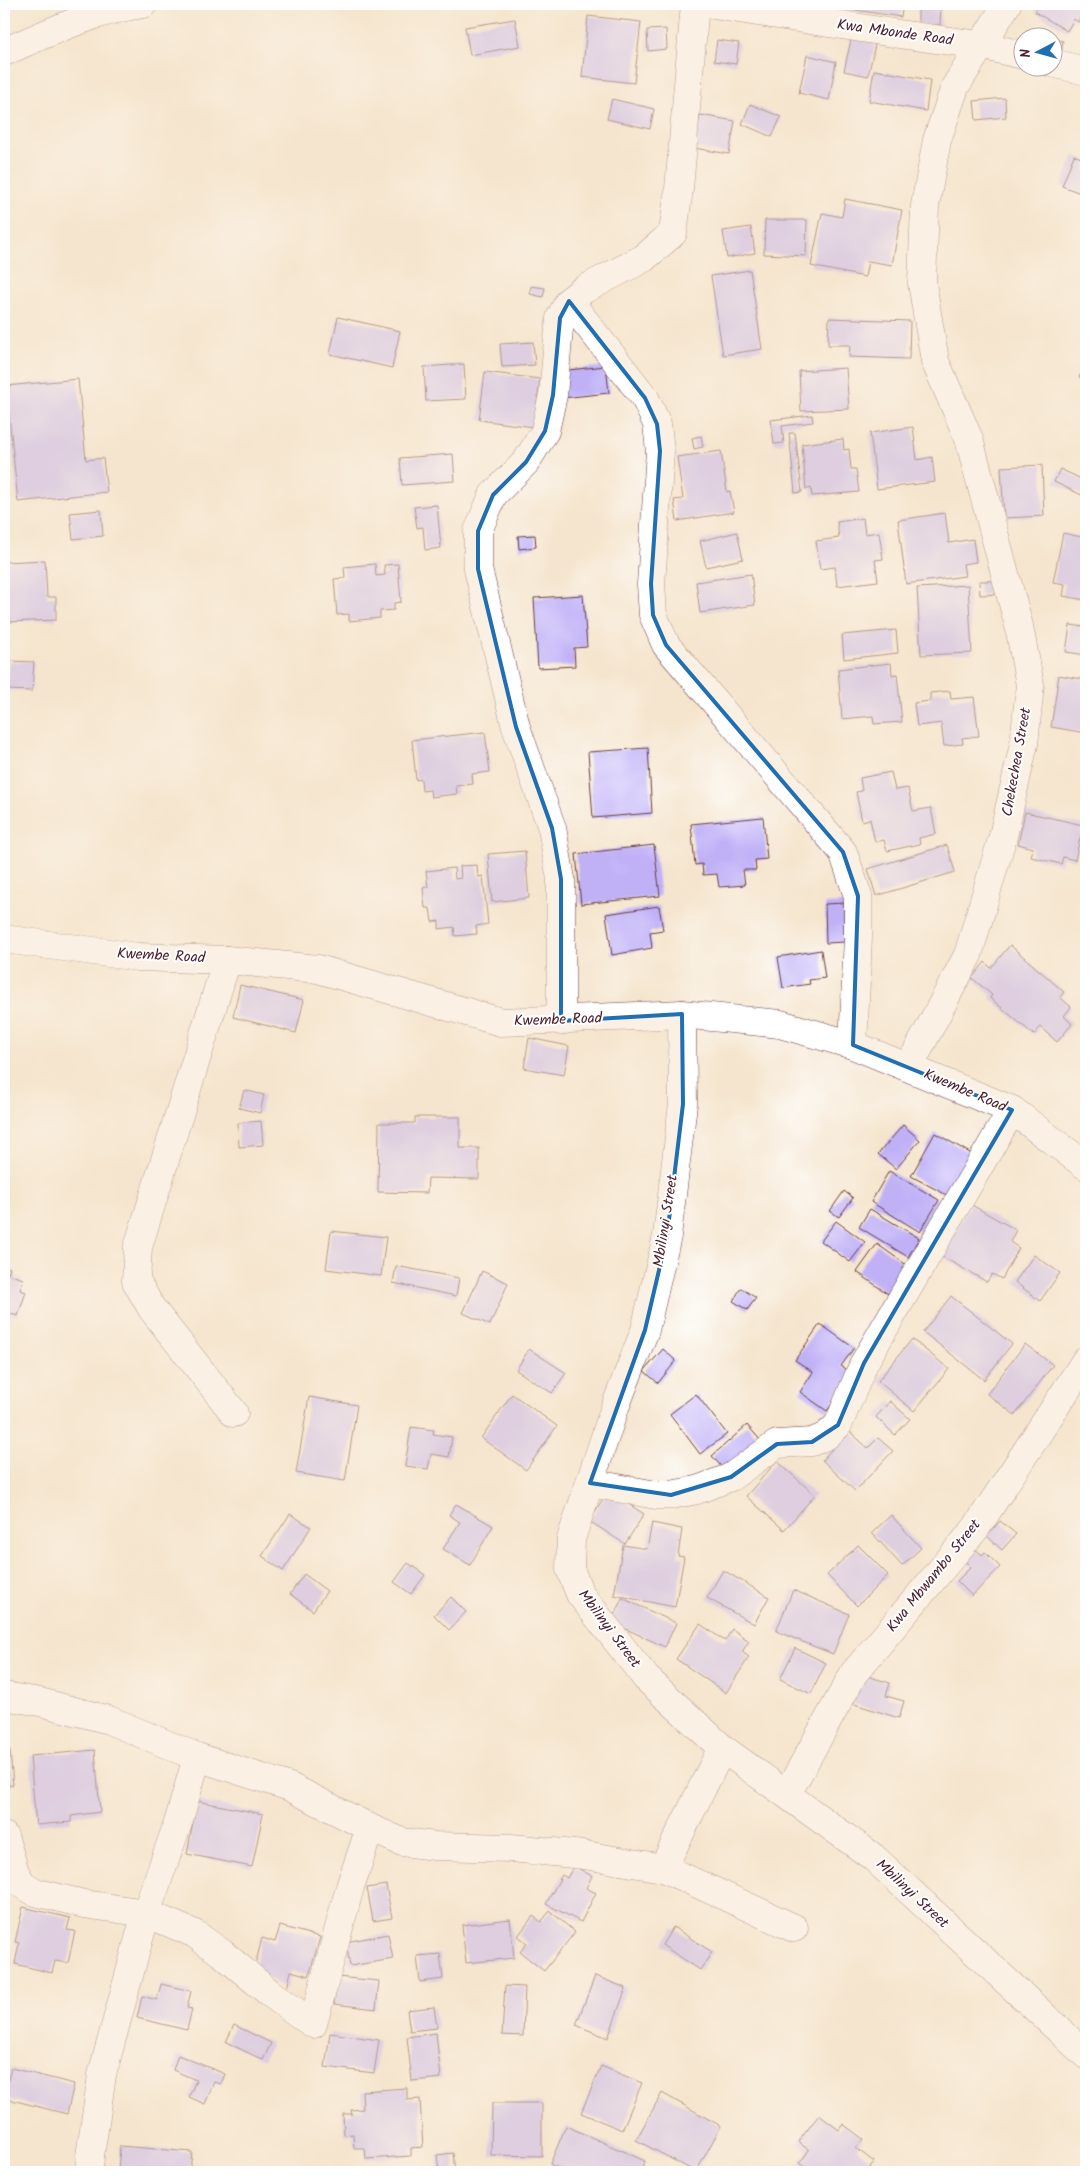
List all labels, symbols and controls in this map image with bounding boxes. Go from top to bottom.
street label: Kwa Mbonde Road [835,13,955,53]
north arrow [1012,28,1062,78]
text: N [1015,48,1037,59]
street label: Chekechea Street [996,706,1038,818]
street label: Kwembe Road [116,942,206,970]
street label: Kwembe Road [513,1006,603,1034]
street label: Kwembe Road [920,1063,1011,1120]
street label: Mbilinyi Street [647,1173,685,1269]
street label: Kwa Mbwambo Street [881,1514,987,1638]
street label: Mbilinyi Street [571,1585,647,1674]
street label: Mbilinyi Street [870,1853,954,1935]

